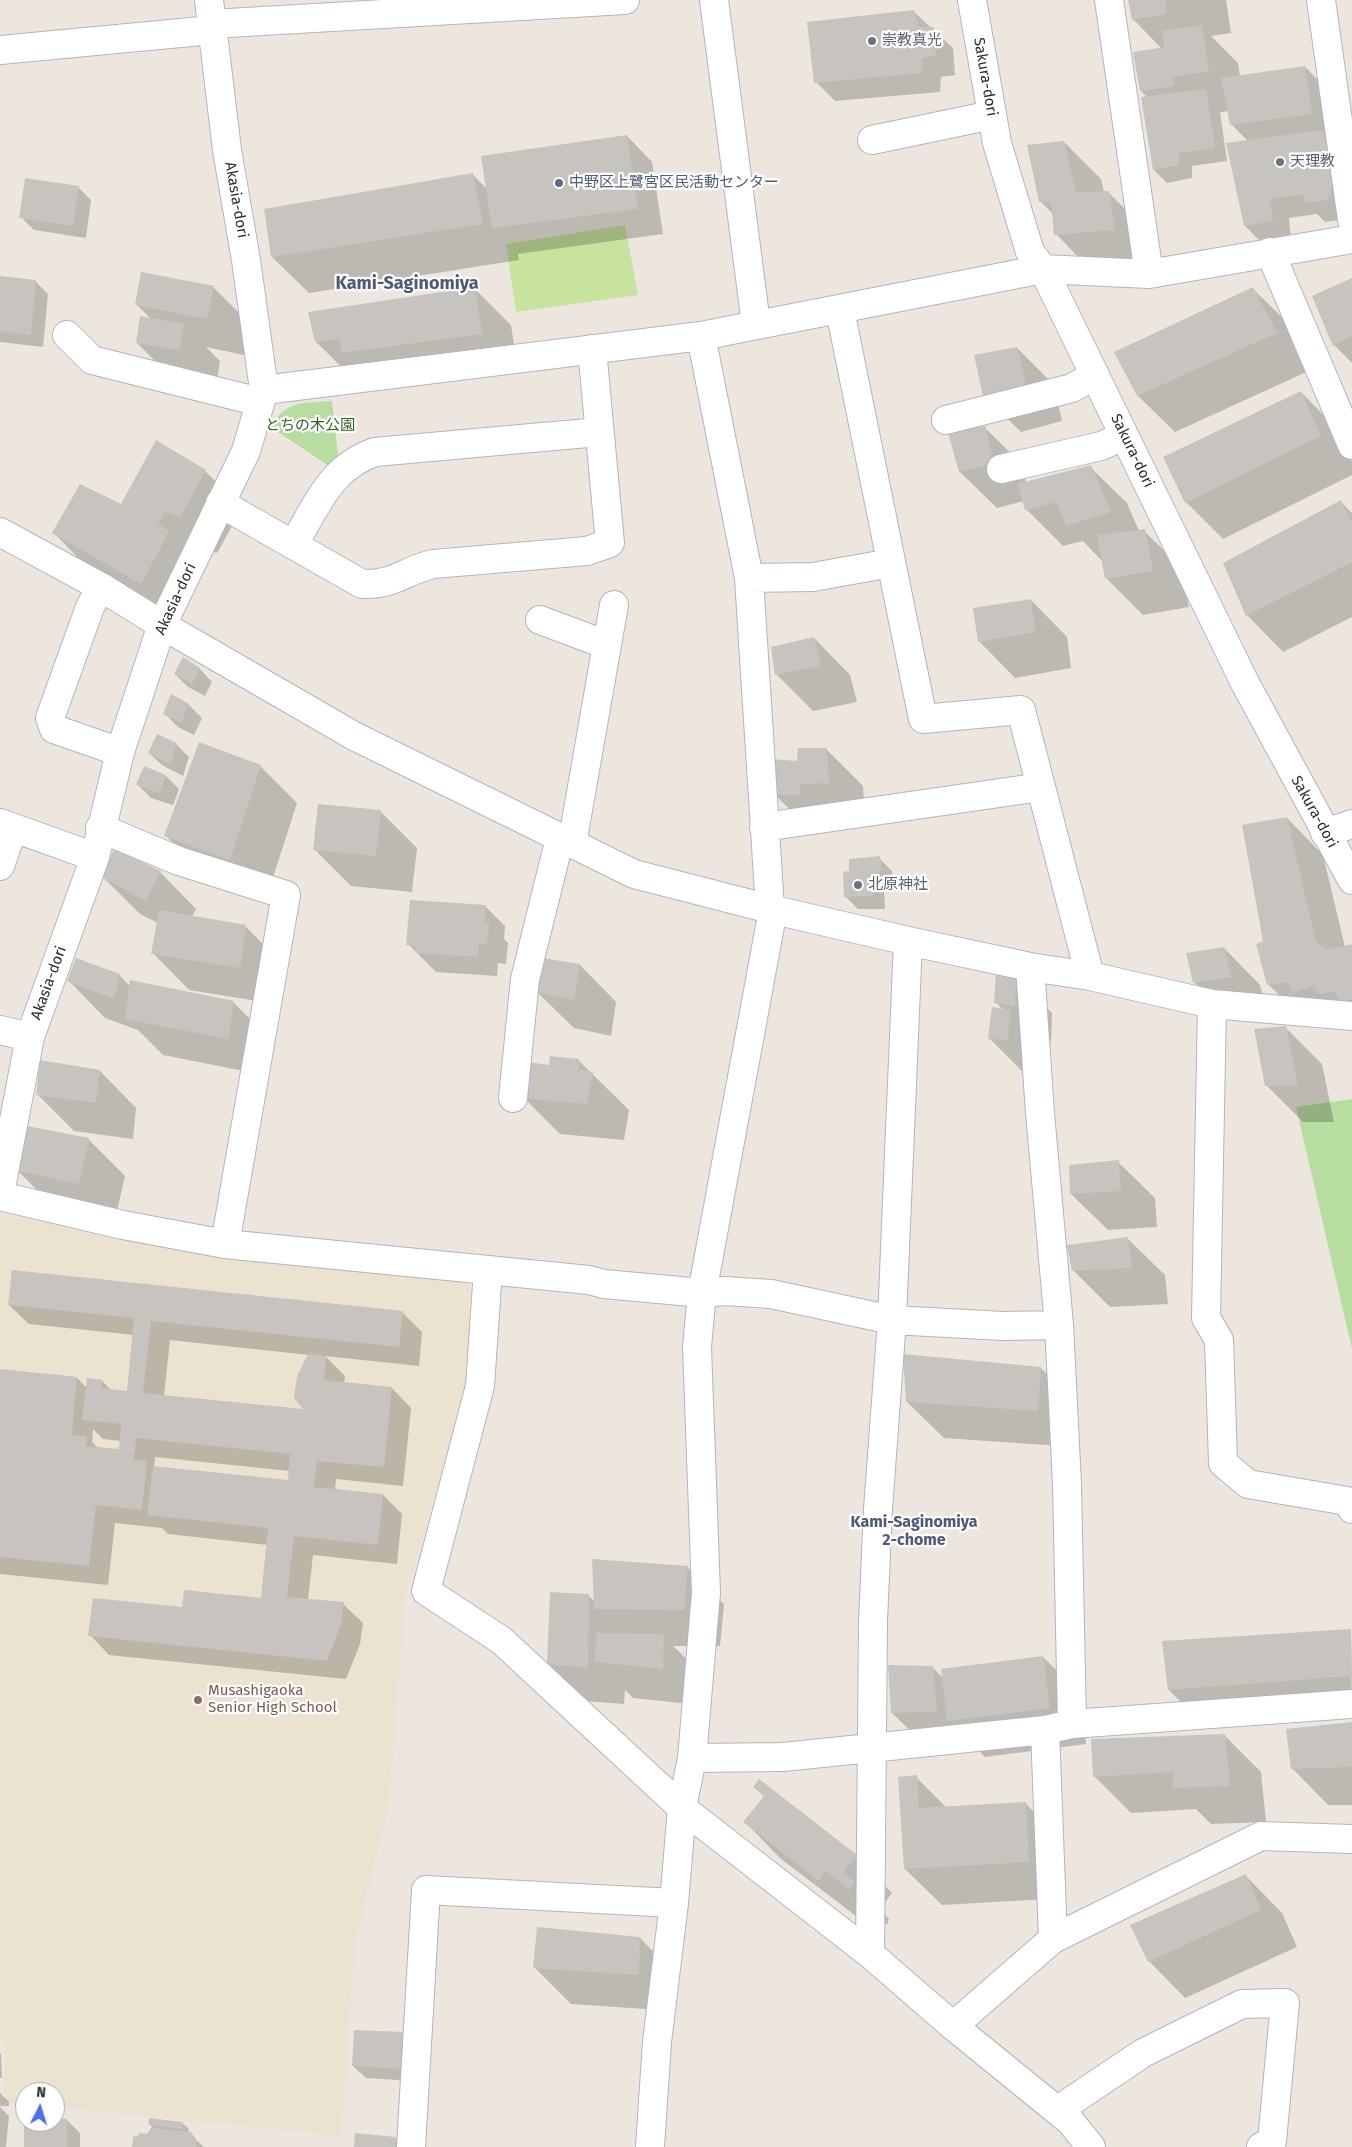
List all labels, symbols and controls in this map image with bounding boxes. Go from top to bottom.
place label: 崇教真光 [882,32,942,50]
marker: 崇教真光 [866,35,878,47]
street label: Sakura-dori [969,36,1001,118]
place label: 天理教 [1290,153,1335,171]
marker: 天理教 [1274,156,1286,168]
street label: Akasia-dori [220,160,252,240]
place label: 中野区上鷺宮区民活動センター [569,174,779,192]
marker: 中野区上鷺宮区民活動センター [553,177,565,189]
district label: Kami-Saginomiya [336,273,478,295]
street label: Sakura-dori [1106,411,1158,491]
park label: とちの木公園 [265,417,355,435]
street label: Akasia-dori [152,560,200,638]
street label: Sakura-dori [1287,773,1341,851]
place label: 北原神社 [868,876,928,894]
marker: 北原神社 [852,879,864,891]
street label: Akasia-dori [27,944,71,1022]
district label: Kami-Saginomiya 2-chome [850,1513,978,1551]
place label: Musashigaoka Senior High School [208,1682,337,1717]
marker: Musashigaoka Senior High School [192,1694,204,1706]
north arrow [15,2082,65,2132]
text: N [36,2084,47,2101]

